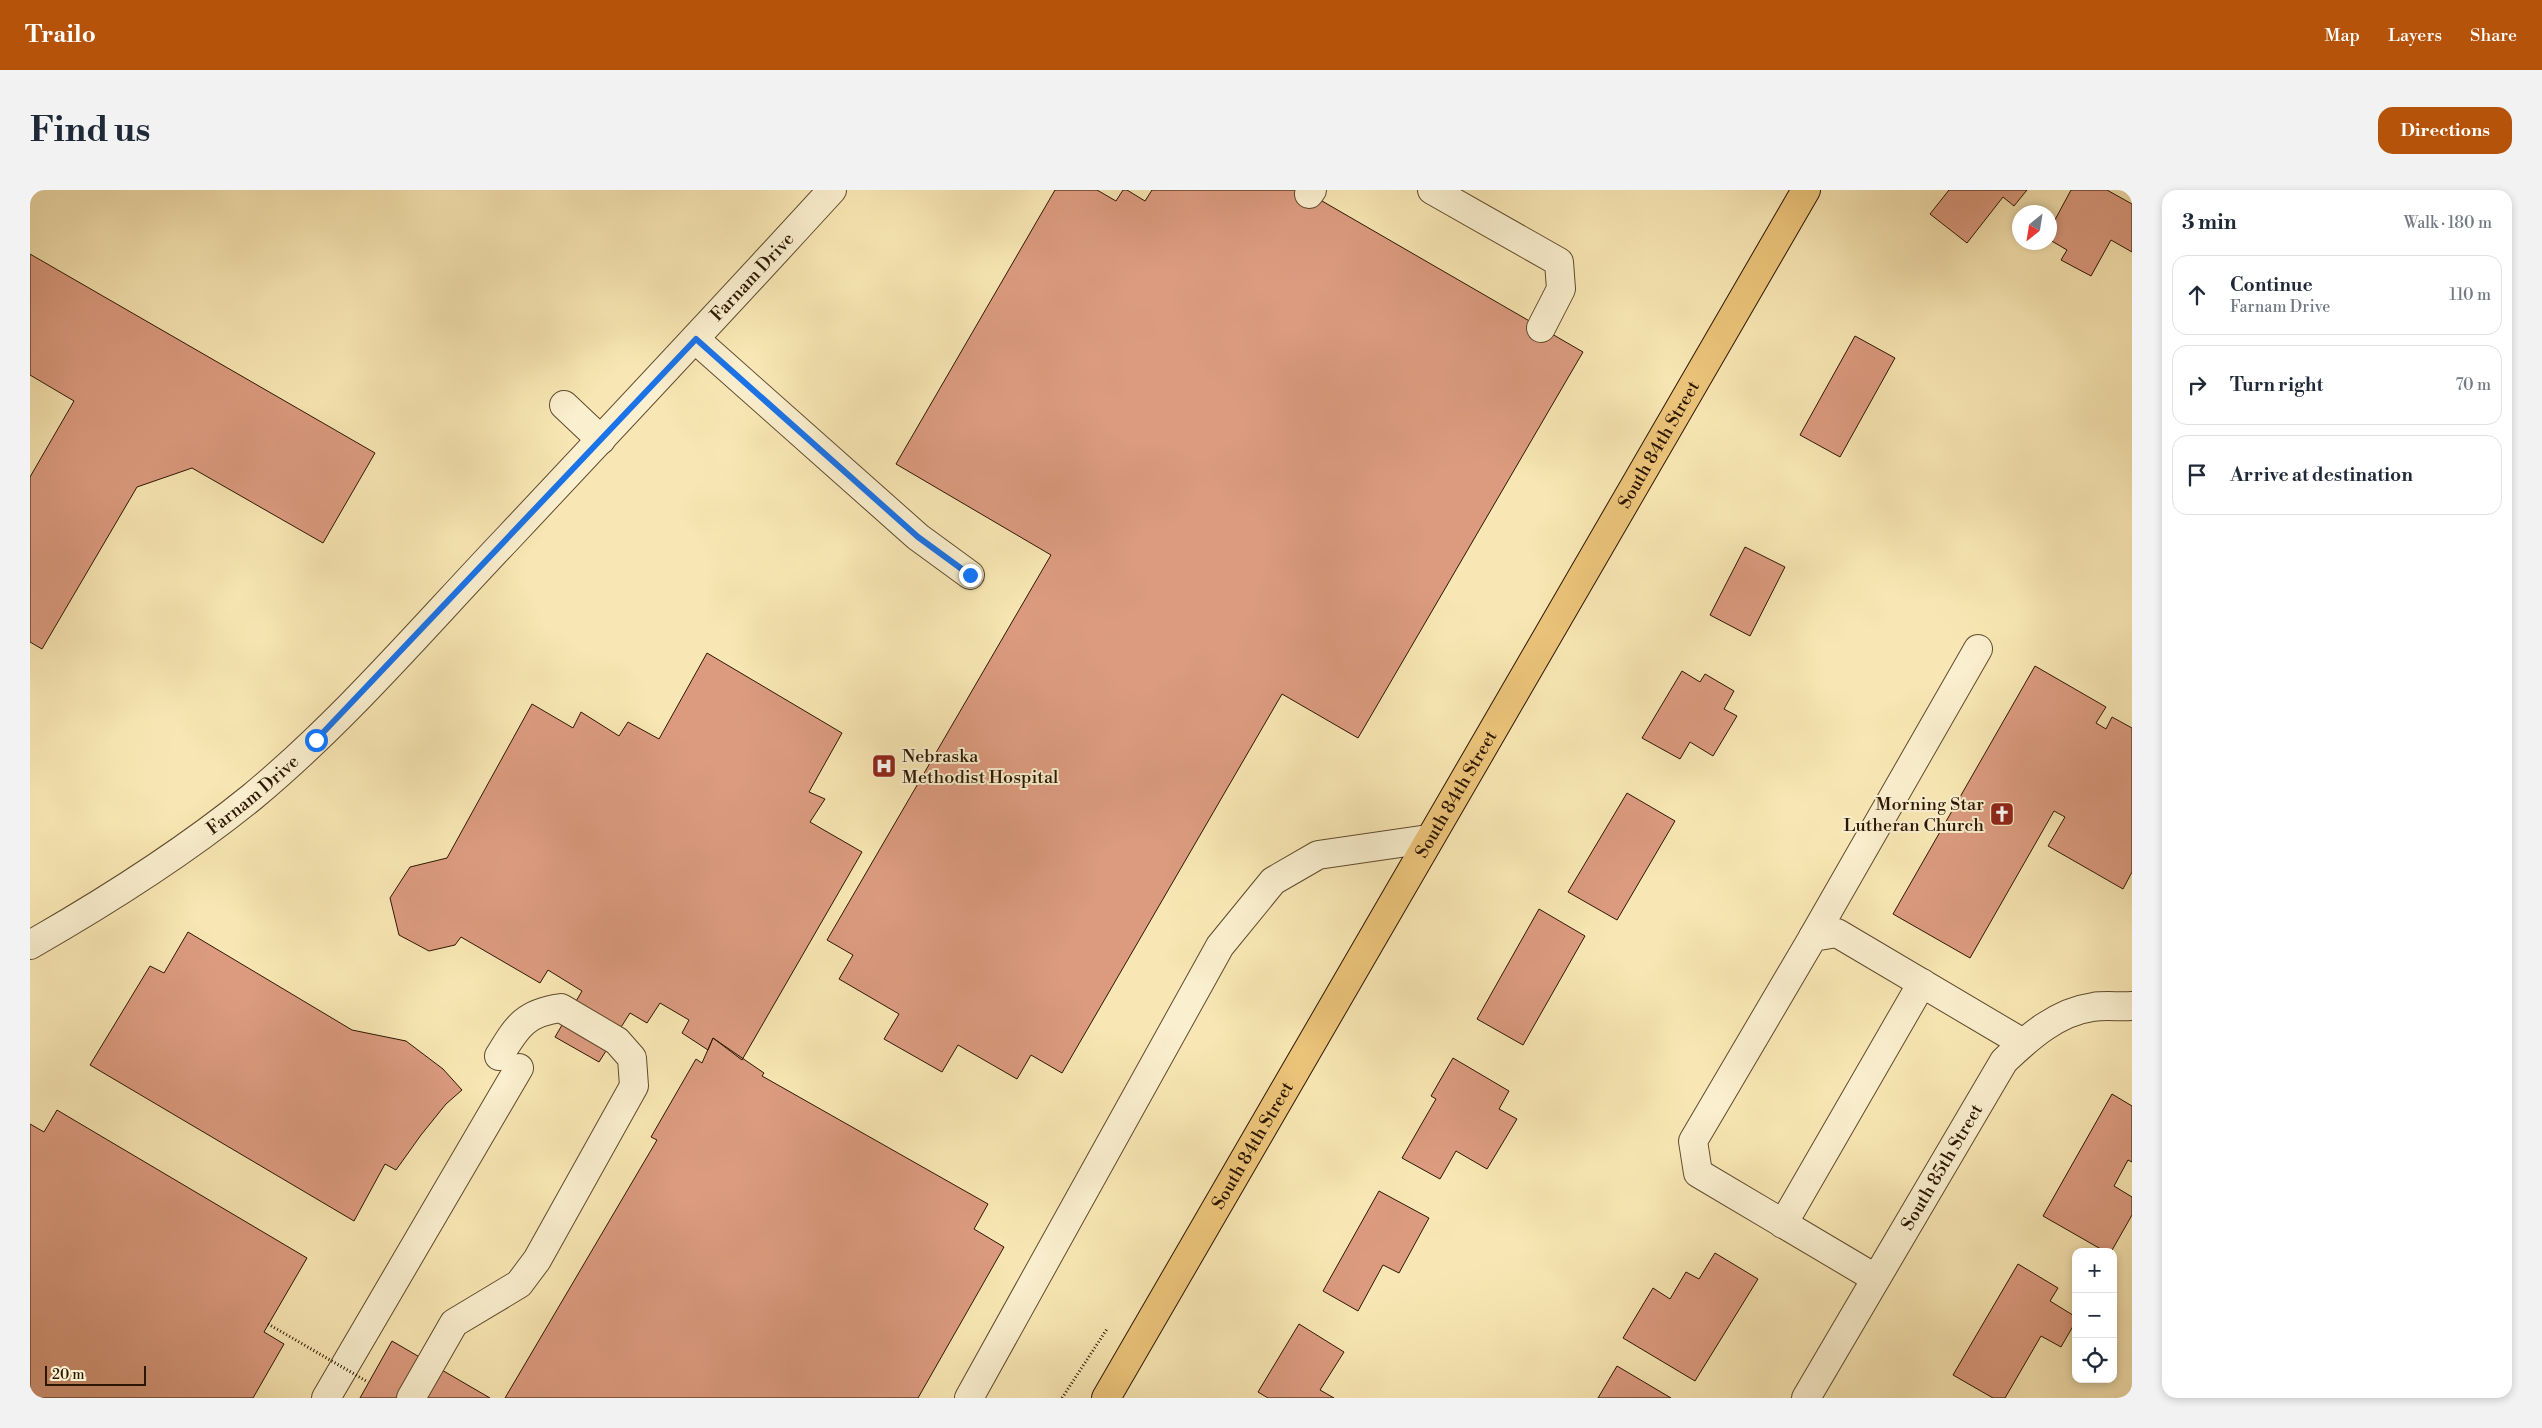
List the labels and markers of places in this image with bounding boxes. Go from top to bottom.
place label: Nebraska Methodist Hospital [902,745,1059,789]
hospital icon: Nebraska Methodist Hospital [871,753,897,779]
place label: Morning Star Lutheran Church [1844,793,1984,837]
church icon: Morning Star Lutheran Church [1989,801,2015,827]

